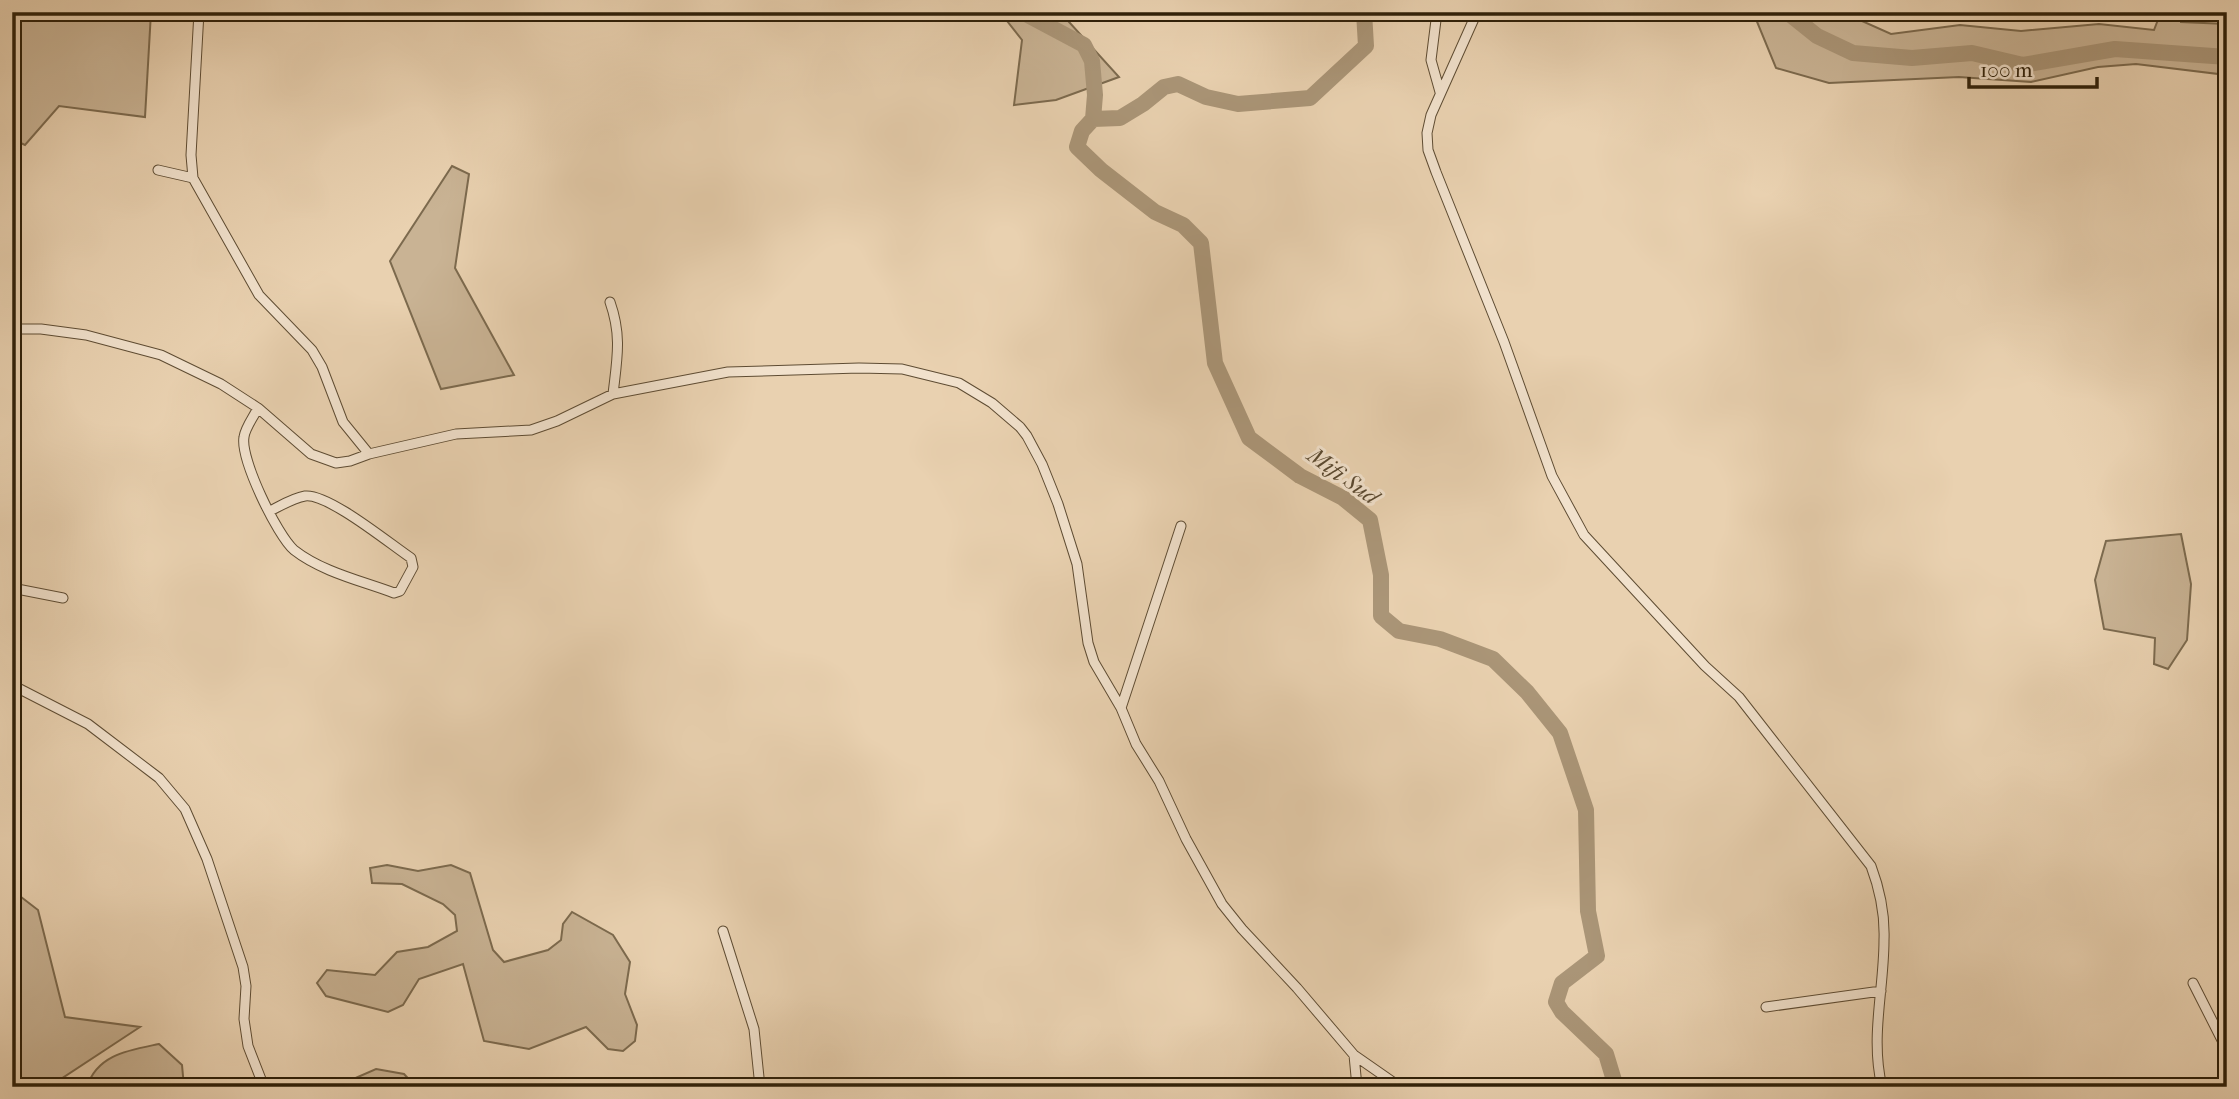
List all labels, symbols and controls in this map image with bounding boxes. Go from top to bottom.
scale bar [1969,46,2097,90]
text: 100 m [1980,58,2033,82]
water label: Mifi Sud [1301,440,1386,512]

